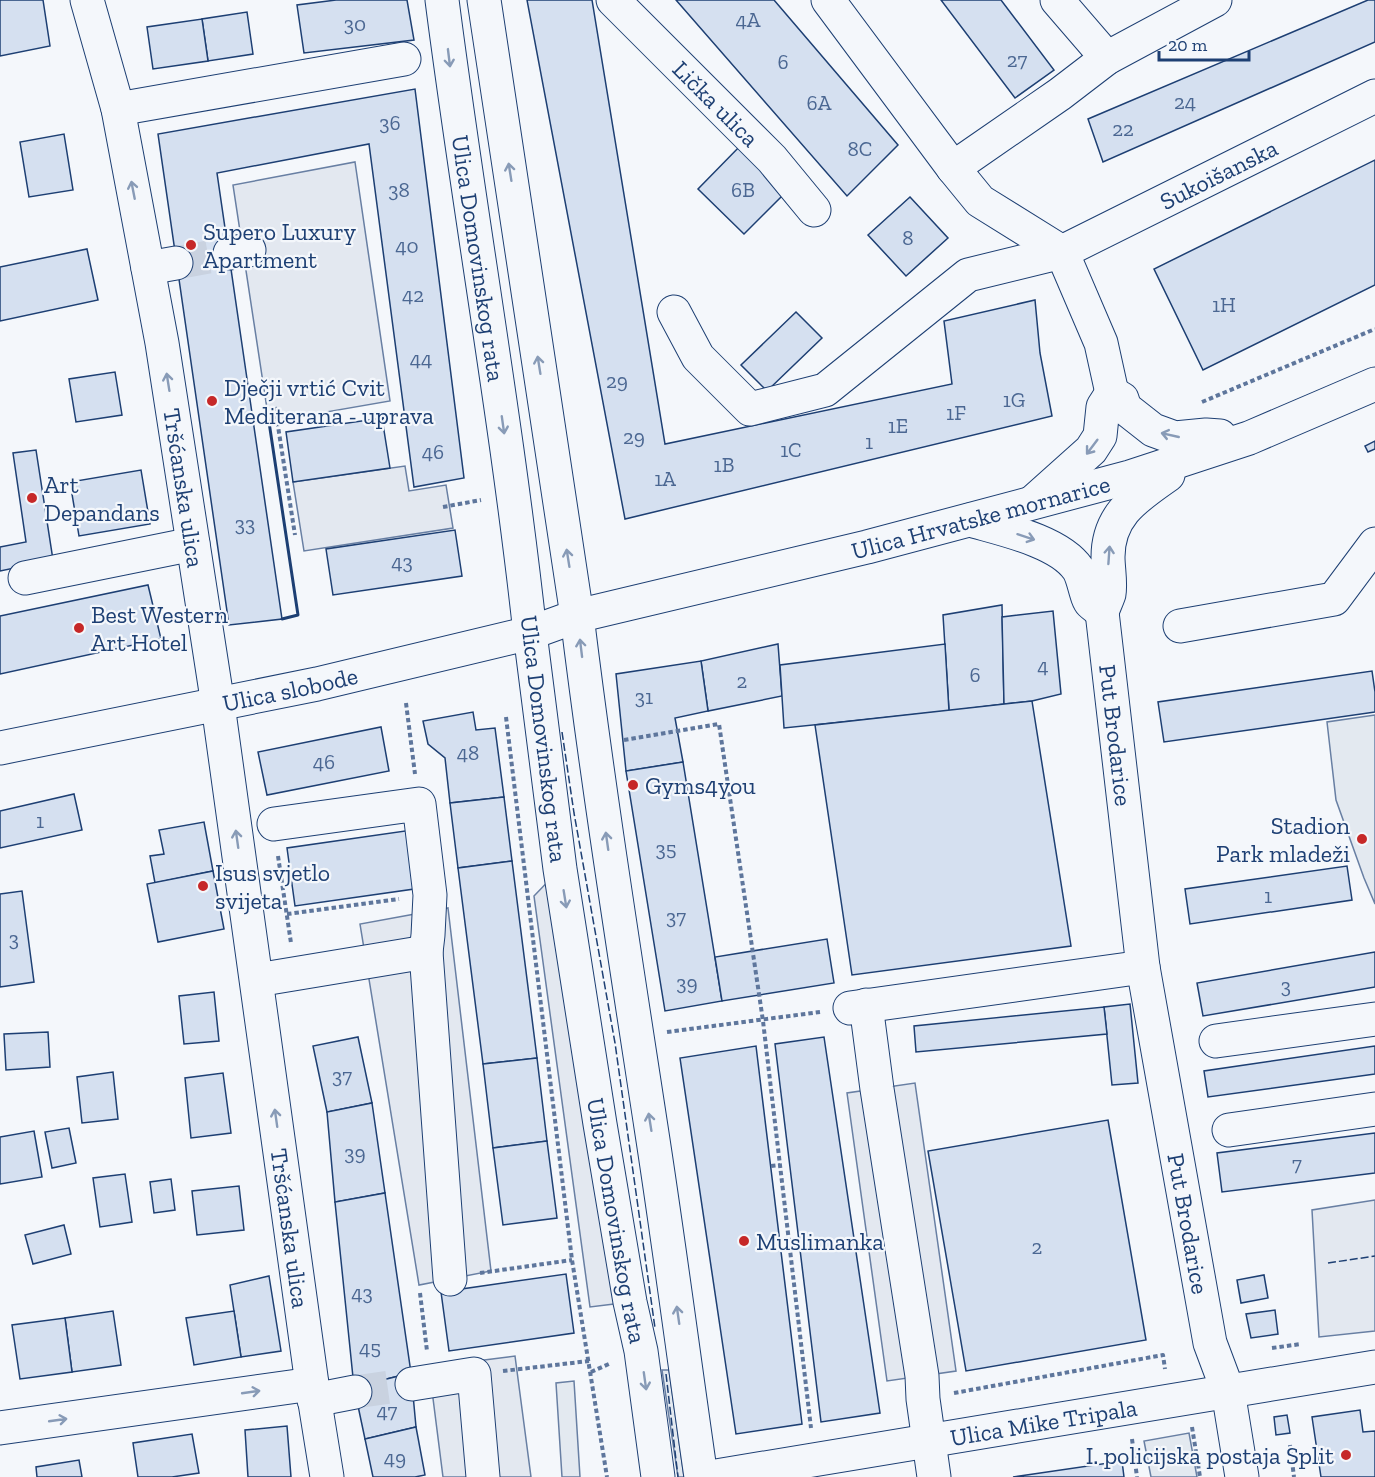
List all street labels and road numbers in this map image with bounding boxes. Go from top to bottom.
street label: Lička ulica [667,54,766,153]
street label: Sukoišanska [1155,132,1283,216]
street label: Ulica Domovinskog rata [446,133,512,384]
street label: Tršćanska ulica [158,406,211,570]
street label: Ulica Hrvatske mornarice [848,468,1113,565]
street label: Ulica Domovinskog rata [514,614,574,865]
street label: Ulica slobode [220,660,361,717]
street label: Put Brodarice [1094,663,1139,808]
street label: Ulica Domovinskog rata [582,1096,653,1346]
street label: Tršćanska ulica [265,1147,316,1310]
street label: Put Brodarice [1162,1151,1215,1296]
street label: Ulica Mike Tripala [948,1392,1139,1452]

